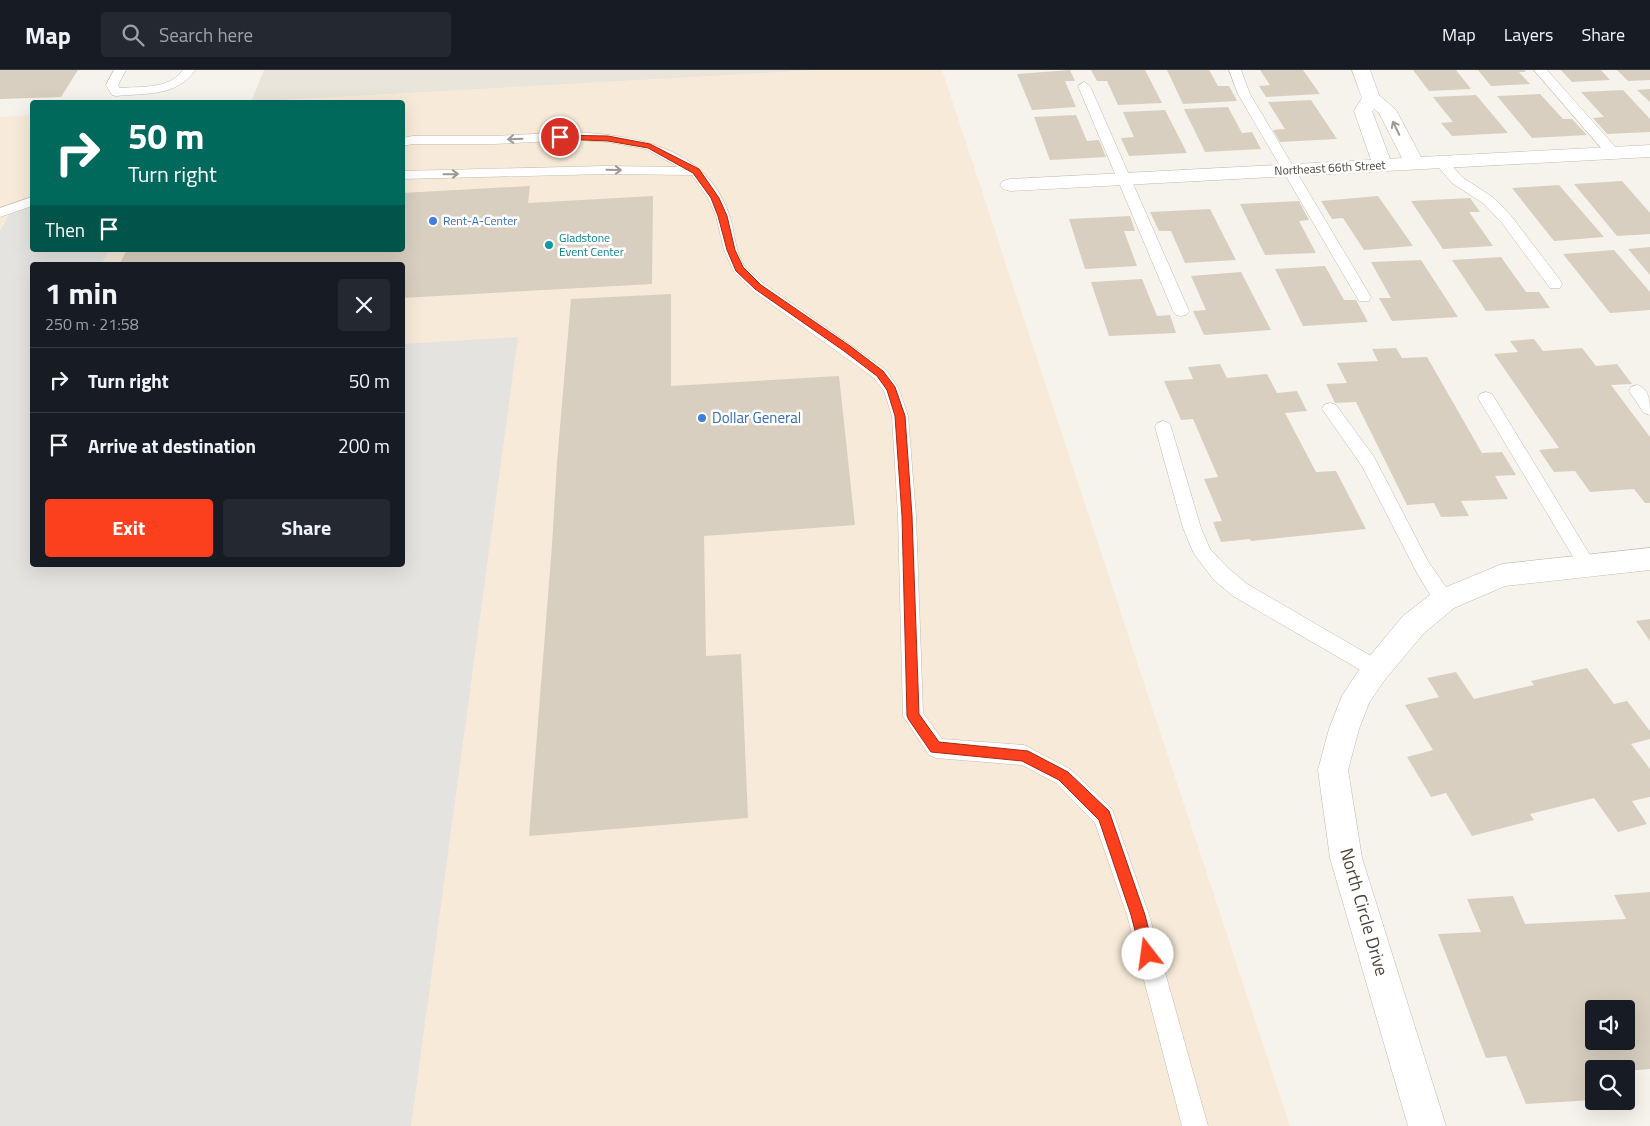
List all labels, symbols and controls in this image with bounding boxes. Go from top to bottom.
search box [101,12,451,57]
text: Map [25,17,71,53]
text: Search here [159,20,253,49]
icon: search [119,21,147,49]
text: Map [1442,21,1476,48]
text: Layers [1504,21,1553,48]
text: Share [1581,21,1625,48]
text: 50 m [128,109,204,163]
pin [539,116,581,158]
icon: right [45,120,110,185]
one-way arrow [1391,120,1401,135]
icon: arrive [546,123,574,151]
one-way arrow [507,134,523,144]
street label: Northeast 66th Street [1274,155,1387,180]
text: Turn right [128,157,217,191]
one-way arrow [605,165,621,175]
one-way arrow [443,169,459,178]
place label: Rent-A-Center [443,211,517,230]
text: Then [45,215,85,244]
icon: arrive [95,215,123,243]
marker: Rent-A-Center [427,215,439,227]
place label: Gladstone Event Center [559,228,624,261]
marker: Gladstone Event Center [543,239,555,251]
text: 1 min [45,270,118,316]
button: close [338,279,390,331]
text: 250 m · 21:58 [45,312,139,336]
icon: right [45,366,73,394]
text: Turn right [88,366,169,395]
text: 50 m [349,366,390,395]
place label: Dollar General [712,406,801,429]
marker: Dollar General [696,412,708,424]
icon: arrive [45,431,73,459]
text: Arrive at destination [88,431,256,460]
text: 200 m [338,431,390,460]
button: Exit [45,499,213,557]
button: Share [223,499,390,557]
street label: North Circle Drive [1333,845,1396,979]
position arrow [1121,927,1173,979]
map controls [1585,1000,1635,1110]
button: sound [1585,1000,1635,1050]
button: search [1585,1060,1635,1110]

